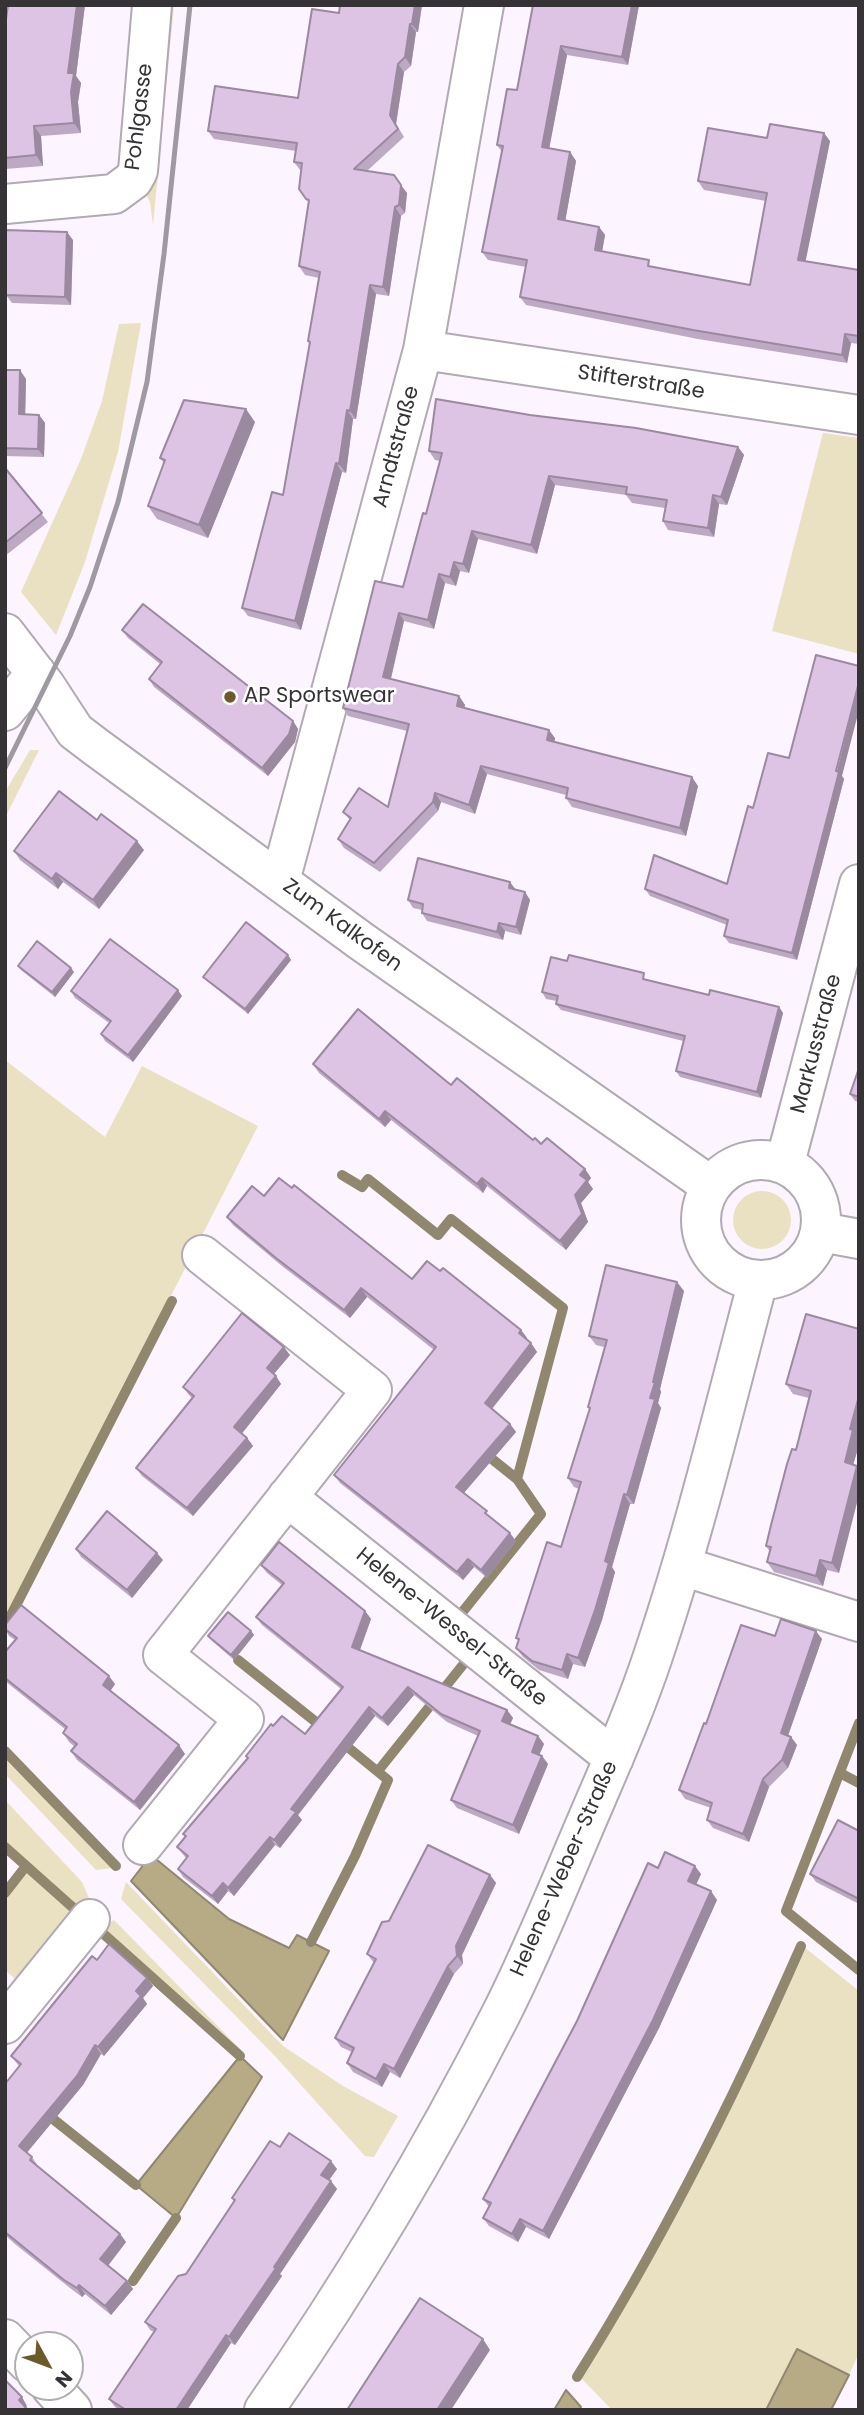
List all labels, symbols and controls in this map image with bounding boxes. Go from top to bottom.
street label: Pohlgasse [121,62,159,172]
street label: Stifterstraße [576,361,706,405]
street label: Arndtstraße [369,383,425,511]
place label: AP Sportswear [244,684,395,710]
marker: AP Sportswear [222,689,238,705]
street label: Zum Kalkofen [277,874,407,978]
street label: Markusstraße [786,972,848,1116]
street label: Helene-Wessel-Straße [350,1543,552,1713]
street label: Helene-Weber-Straße [506,1757,624,1981]
north arrow [14,2331,84,2401]
text: N [49,2365,79,2393]

